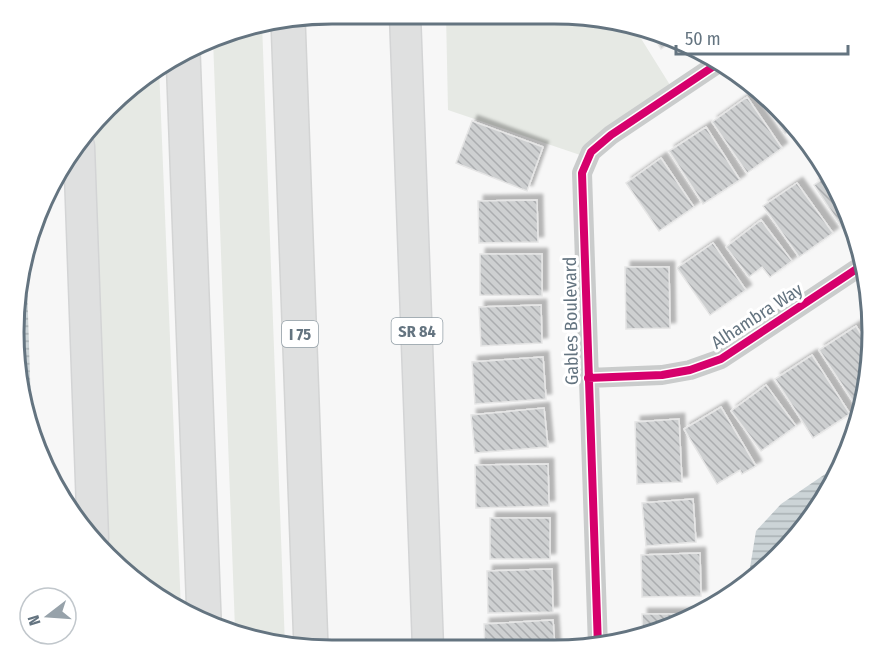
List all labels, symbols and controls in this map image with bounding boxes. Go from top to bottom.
scale bar [676,18,848,56]
text: 50 m [685,28,721,50]
street label: Gables Boulevard [559,257,583,385]
street label: Alhambra Way [707,278,807,354]
road number: SR 84 [392,318,442,344]
road number: I 75 [282,321,318,347]
north arrow [18,586,78,646]
text: N [24,613,45,628]

